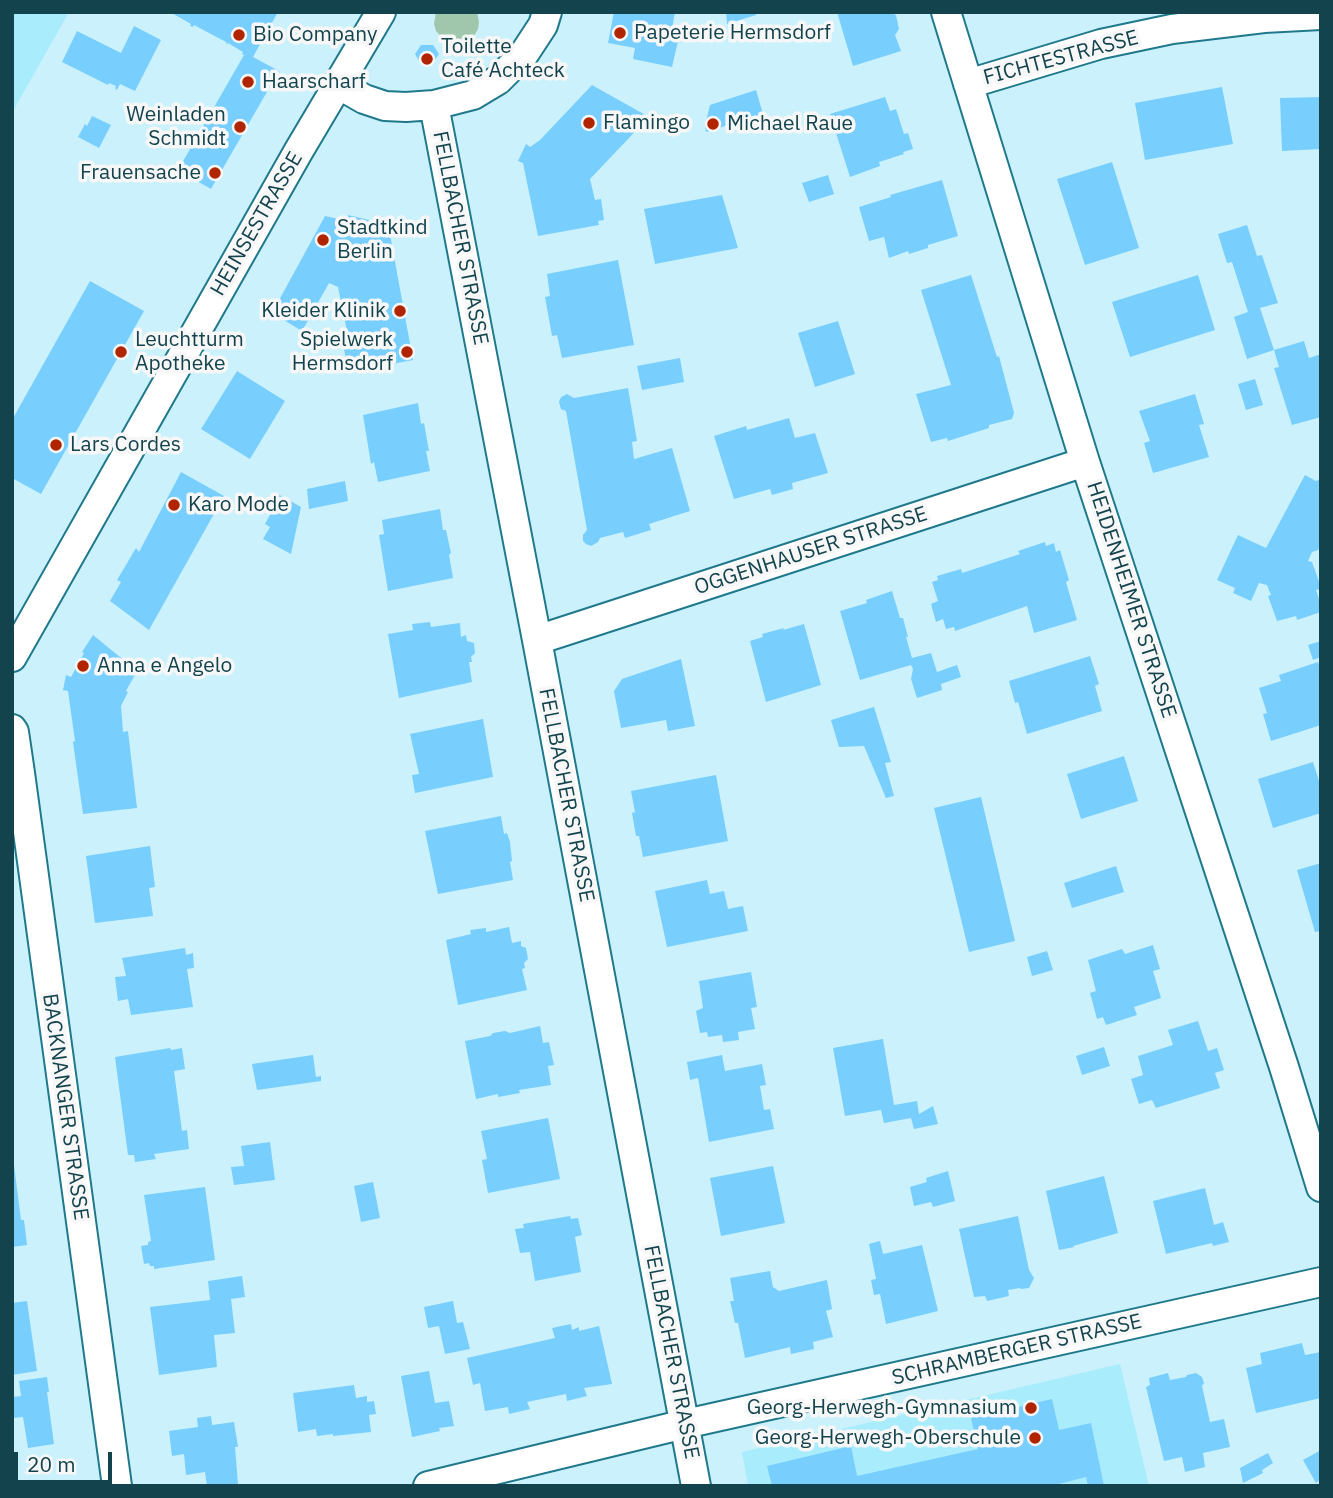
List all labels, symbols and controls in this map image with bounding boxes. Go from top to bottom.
place label: Papeterie Hermsdorf [634,20,831,46]
place label: Bio Company [253,22,377,48]
marker: Papeterie Hermsdorf [612,25,628,41]
street label: FICHTESTRASSE [981,25,1141,91]
marker: Bio Company [231,27,247,43]
place label: Toilette Café Achteck [441,34,565,84]
marker: Toilette Café Achteck [419,51,435,67]
place label: Haarscharf [262,69,366,95]
marker: Haarscharf [240,74,256,90]
place label: Weinladen Schmidt [126,102,226,152]
place label: Flamingo [603,110,690,136]
place label: Michael Raue [727,111,853,137]
marker: Flamingo [581,115,597,131]
marker: Michael Raue [705,116,721,132]
marker: Weinladen Schmidt [232,119,248,135]
street label: FELLBACHER STRASSE [427,129,493,347]
street label: HEINSESTRASSE [206,148,308,300]
place label: Frauensache [80,160,201,186]
marker: Frauensache [207,165,223,181]
place label: Stadtkind Berlin [337,215,428,265]
marker: Stadtkind Berlin [315,232,331,248]
place label: Kleider Klinik [261,298,386,324]
marker: Kleider Klinik [392,303,408,319]
place label: Leuchtturm Apotheke [135,327,244,377]
place label: Spielwerk Hermsdorf [292,327,393,377]
marker: Leuchtturm Apotheke [113,344,129,360]
marker: Spielwerk Hermsdorf [399,344,415,360]
place label: Lars Cordes [70,432,181,458]
marker: Lars Cordes [48,437,64,453]
street label: HEIDENHEIMER STRASSE [1081,479,1181,721]
place label: Karo Mode [188,492,289,518]
marker: Karo Mode [166,497,182,513]
street label: OGGENHAUSER STRASSE [691,501,931,601]
place label: Anna e Angelo [97,653,232,679]
marker: Anna e Angelo [75,658,91,674]
street label: FELLBACHER STRASSE [533,686,599,904]
street label: BACKNANGER STRASSE [37,992,93,1222]
street label: FELLBACHER STRASSE [638,1243,704,1461]
street label: SCHRAMBERGER STRASSE [890,1309,1144,1391]
place label: Georg-Herwegh-Gymnasium [747,1395,1017,1421]
marker: Georg-Herwegh-Gymnasium [1023,1400,1039,1416]
place label: Georg-Herwegh-Oberschule [755,1425,1021,1451]
marker: Georg-Herwegh-Oberschule [1027,1430,1043,1446]
scale bar [18,1438,116,1482]
text: 20 m [27,1450,76,1478]

